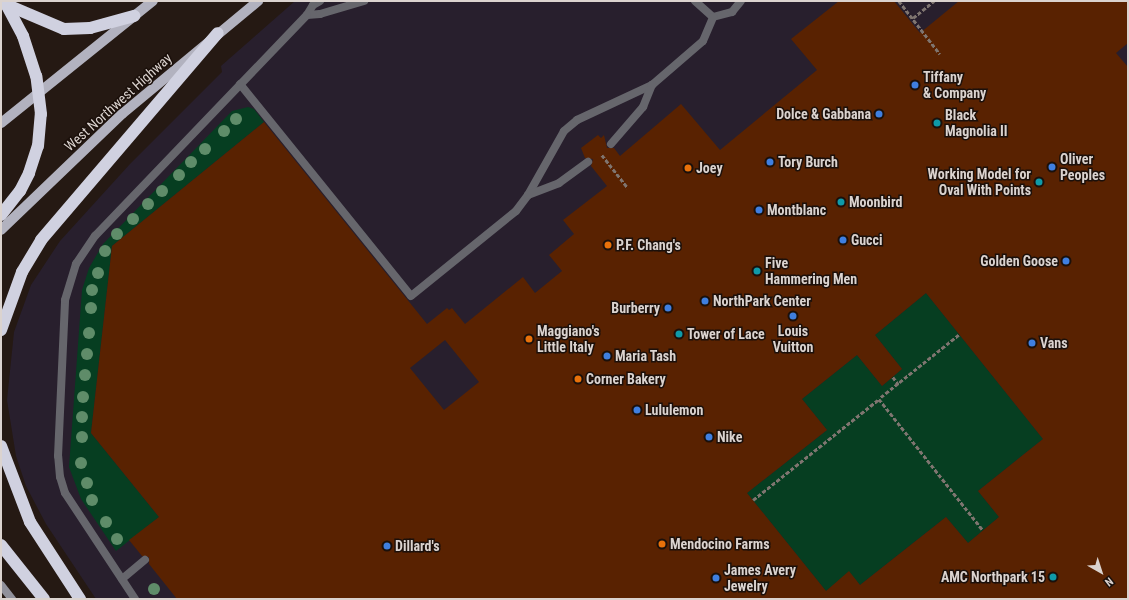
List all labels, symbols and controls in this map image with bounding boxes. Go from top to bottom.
street label: West Northwest Highway [61,49,175,155]
place label: Tiffany & Company [923,69,986,102]
marker: Tiffany & Company [910,80,920,90]
place label: Dolce & Gabbana [776,106,871,122]
place label: Black Magnolia II [945,107,1008,140]
marker: Dolce & Gabbana [874,109,884,119]
marker: Black Magnolia II [932,118,942,128]
place label: Oliver Peoples [1060,151,1105,184]
place label: Tory Burch [778,154,838,170]
marker: Tory Burch [765,157,775,167]
place label: Joey [696,160,723,176]
marker: Oliver Peoples [1047,162,1057,172]
marker: Joey [683,163,693,173]
place label: Working Model for Oval With Points [928,166,1031,198]
marker: Working Model for Oval With Points [1034,177,1044,187]
place label: Moonbird [849,194,902,210]
marker: Moonbird [836,197,846,207]
place label: Montblanc [767,202,826,218]
marker: Montblanc [754,205,764,215]
place label: Gucci [851,232,882,248]
marker: Gucci [838,235,848,245]
place label: P.F. Chang's [616,237,681,253]
marker: P.F. Chang's [603,240,613,250]
place label: Golden Goose [980,253,1058,269]
place label: Five Hammering Men [765,255,857,288]
marker: Golden Goose [1061,256,1071,266]
marker: Five Hammering Men [752,266,762,276]
place label: NorthPark Center [713,293,811,309]
marker: NorthPark Center [700,296,710,306]
place label: Burberry [611,300,660,316]
marker: Burberry [663,303,673,313]
marker: Louis Vuitton [788,311,798,321]
place label: Maggiano's Little Italy [537,323,600,356]
place label: Louis Vuitton [773,323,813,356]
place label: Tower of Lace [687,326,765,342]
marker: Tower of Lace [674,329,684,339]
marker: Maggiano's Little Italy [524,334,534,344]
place label: Vans [1040,335,1068,351]
marker: Vans [1027,338,1037,348]
place label: Maria Tash [615,348,676,364]
marker: Maria Tash [602,351,612,361]
place label: Corner Bakery [586,371,666,387]
marker: Corner Bakery [573,374,583,384]
place label: Lululemon [645,402,703,418]
marker: Lululemon [632,405,642,415]
place label: Nike [717,429,742,445]
marker: Nike [704,432,714,442]
place label: Mendocino Farms [670,536,770,552]
place label: Dillard's [395,538,440,554]
marker: Mendocino Farms [657,539,667,549]
marker: Dillard's [382,541,392,551]
north arrow [1081,552,1121,592]
place label: James Avery Jewelry [724,562,796,594]
place label: AMC Northpark 15 [941,569,1045,585]
marker: AMC Northpark 15 [1048,572,1058,582]
marker: James Avery Jewelry [711,573,721,583]
text: N [1102,575,1116,589]

